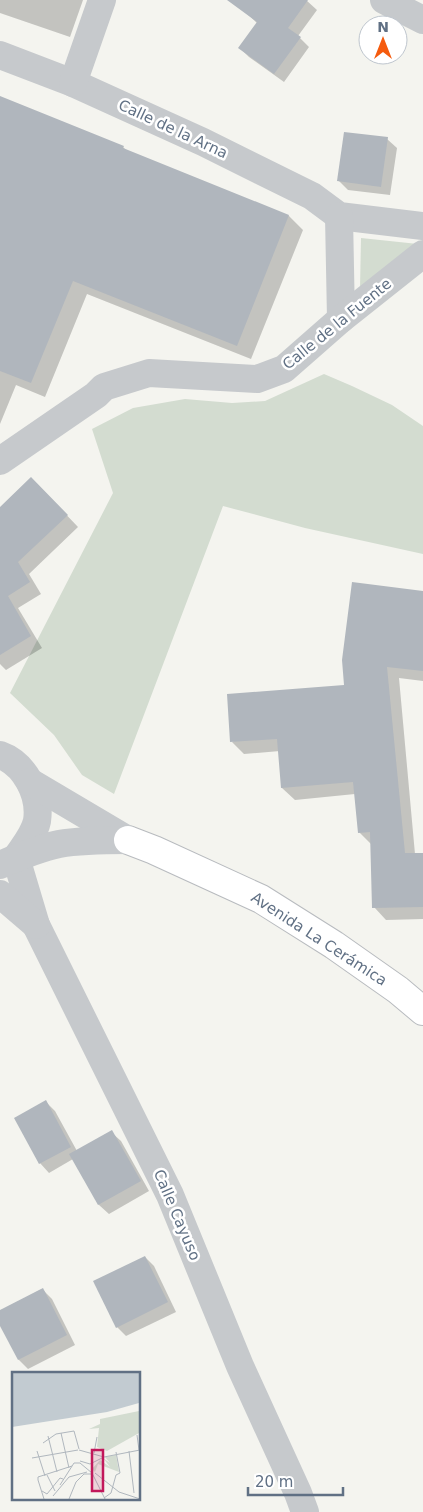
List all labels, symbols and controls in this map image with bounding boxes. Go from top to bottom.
north arrow [358,15,408,65]
text: N [377,19,389,35]
street label: Calle de la Arna [115,96,231,162]
street label: Calle de la Fuente [279,275,395,373]
street label: Avenida La Cerámica [248,888,390,990]
street label: Calle Cayuso [150,1167,204,1263]
inset map [12,1372,140,1500]
scale bar [248,1464,343,1496]
text: 20 m [255,1473,293,1491]

